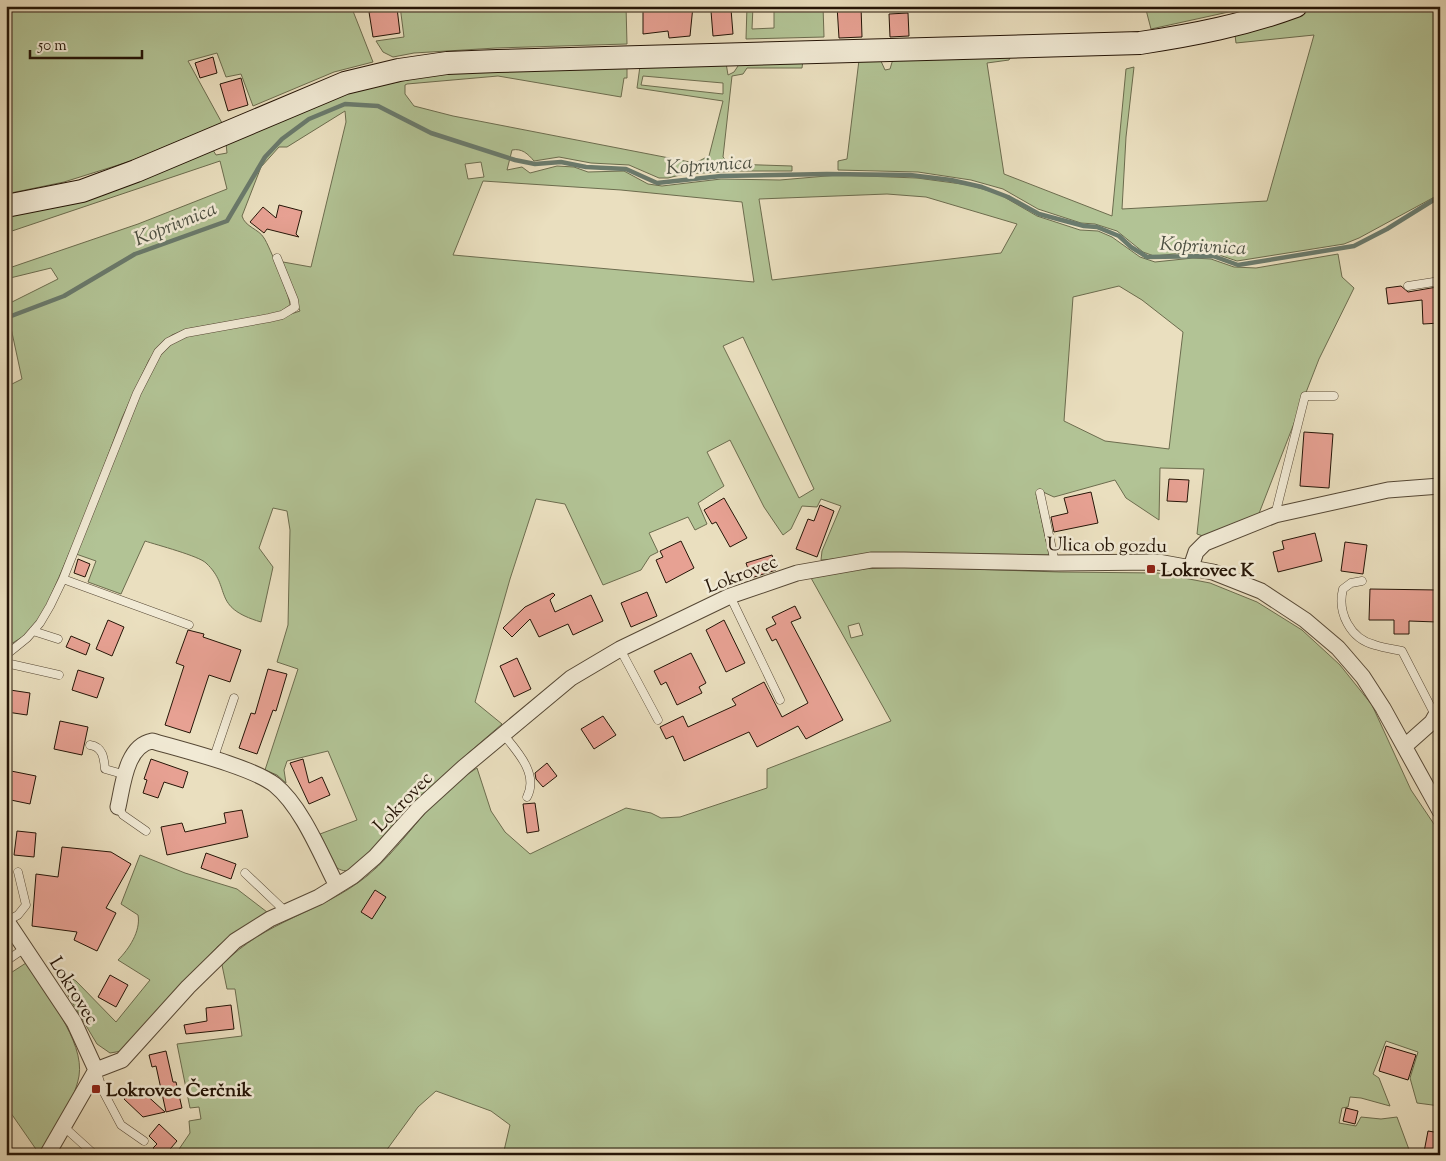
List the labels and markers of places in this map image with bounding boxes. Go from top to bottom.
place label: Lokrovec K [1161,558,1255,585]
marker: Lokrovec K [1145,563,1157,575]
place label: Lokrovec Čerčnik [106,1078,253,1105]
marker: Lokrovec Čerčnik [90,1083,102,1095]

